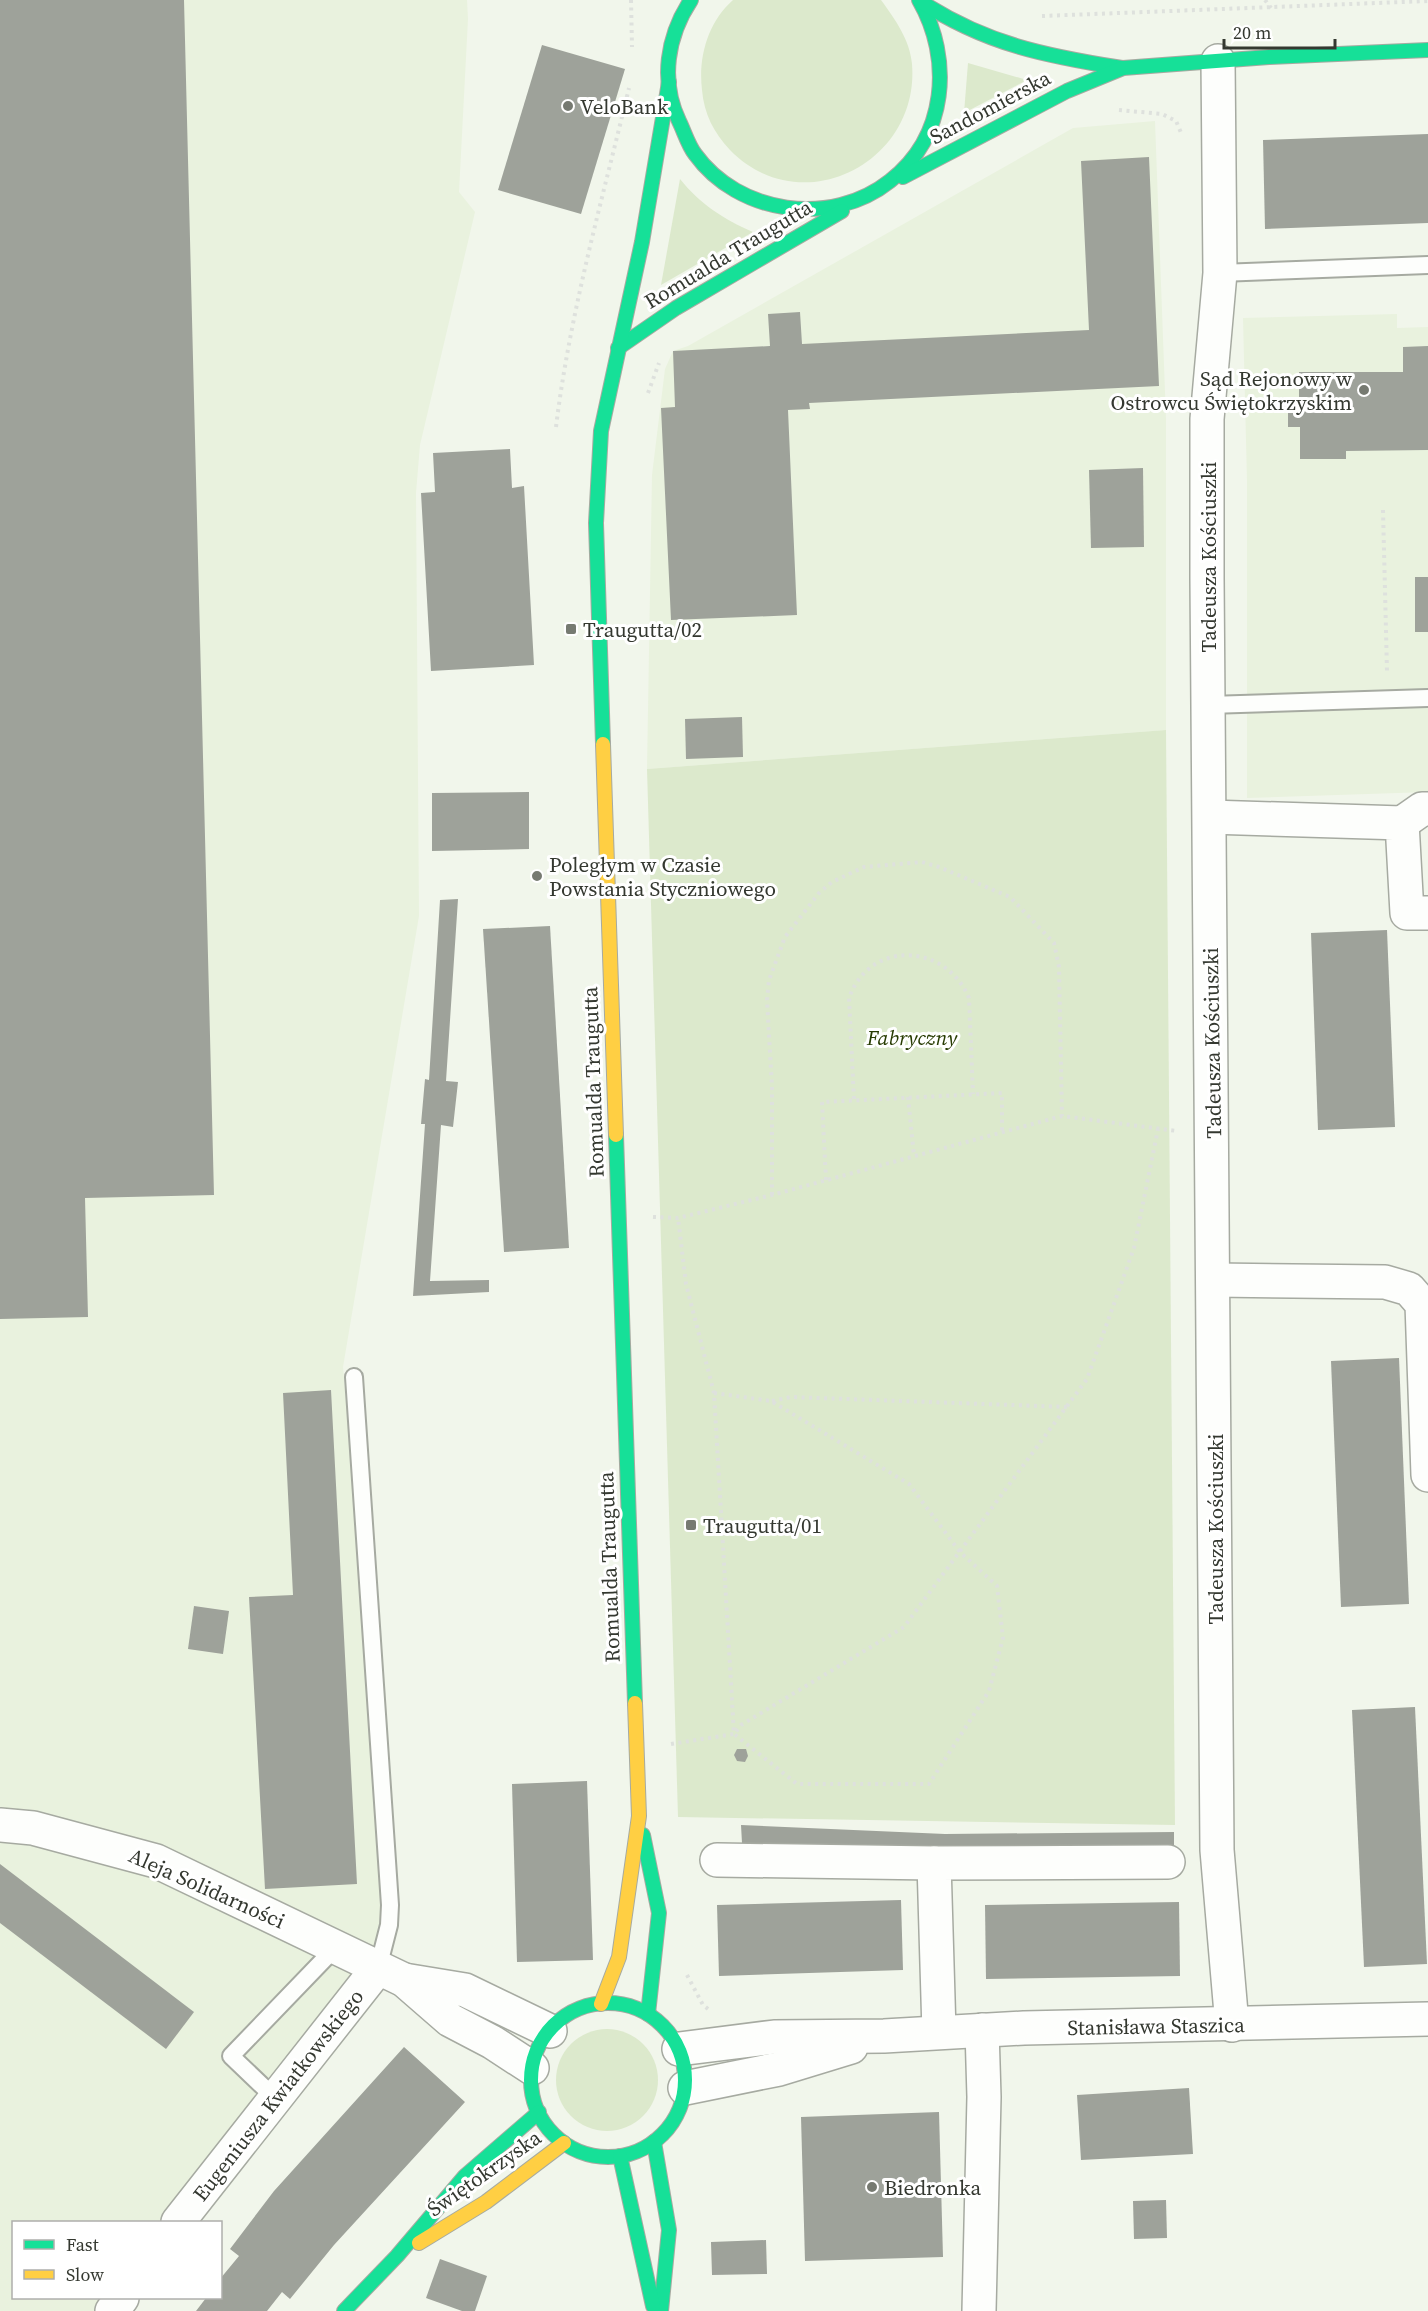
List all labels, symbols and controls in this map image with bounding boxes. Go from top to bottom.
scale bar [1224,12,1335,50]
text: 20 m [1233,20,1271,45]
street label: Sandomierska [924,63,1056,151]
place label: VeloBank [580,92,669,121]
marker: VeloBank [561,99,575,113]
street label: Romualda Traugutta [639,192,818,316]
place label: Sąd Rejonowy w Ostrowcu Świętokrzyskim [1110,364,1352,417]
marker: Sąd Rejonowy w Ostrowcu Świętokrzyskim [1357,383,1371,397]
street label: Tadeusza Kościuszki [1194,461,1223,653]
place label: Traugutta/02 [583,615,702,644]
marker: Traugutta/02 [564,622,578,636]
place label: Poległym w Czasie Powstania Styczniowego [549,850,776,903]
marker: Poległym w Czasie Powstania Styczniowego [530,869,544,883]
street label: Tadeusza Kościuszki [1196,947,1228,1139]
street label: Romualda Traugutta [575,986,611,1178]
park label: Fabryczny [866,1023,958,1052]
street label: Tadeusza Kościuszki [1201,1433,1230,1625]
street label: Romualda Traugutta [591,1471,627,1663]
place label: Traugutta/01 [703,1511,822,1540]
marker: Traugutta/01 [684,1518,698,1532]
street label: Aleja Solidarności [124,1841,290,1935]
street label: Eugeniusza Kwiatkowskiego [186,1983,370,2207]
street label: Stanisława Staszica [1067,2010,1245,2042]
street label: Świętokrzyska [421,2123,547,2223]
place label: Biedronka [884,2173,981,2202]
marker: Biedronka [865,2180,879,2194]
legend [12,2221,222,2299]
text: Fast [66,2232,99,2257]
text: Slow [66,2262,104,2287]

